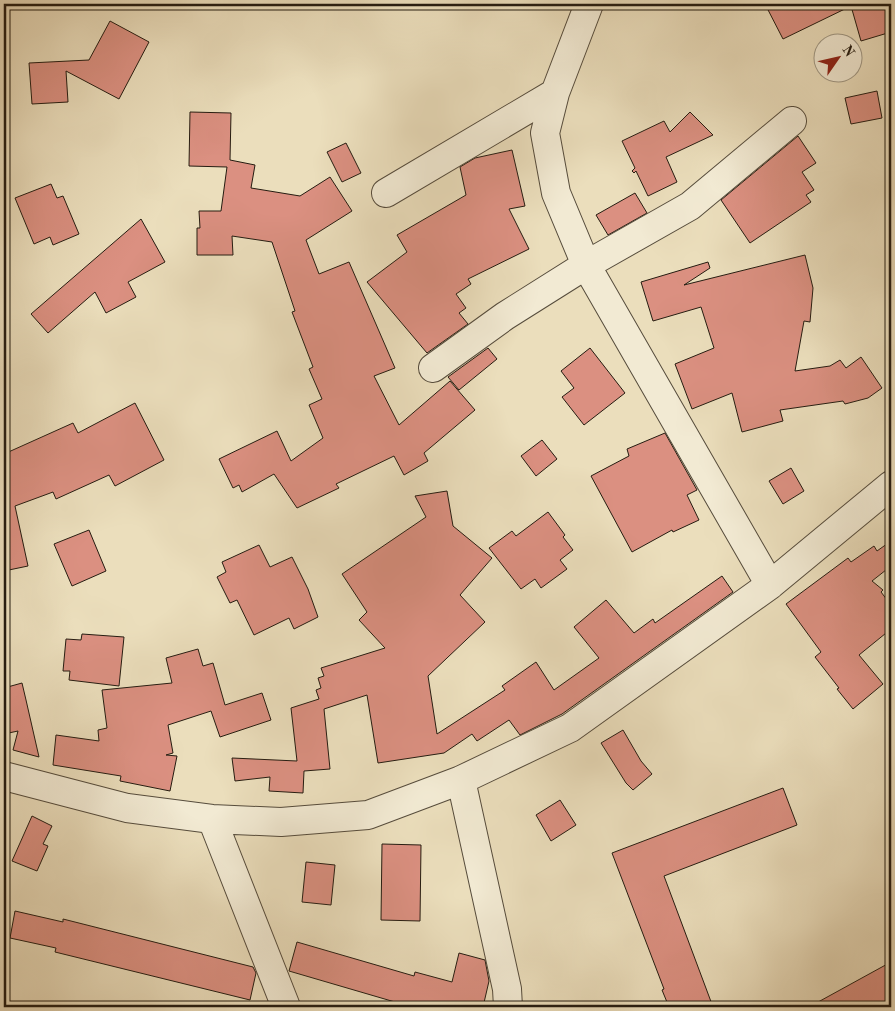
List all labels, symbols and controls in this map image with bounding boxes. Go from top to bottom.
north arrow [812,32,862,82]
text: N [839,43,857,60]

